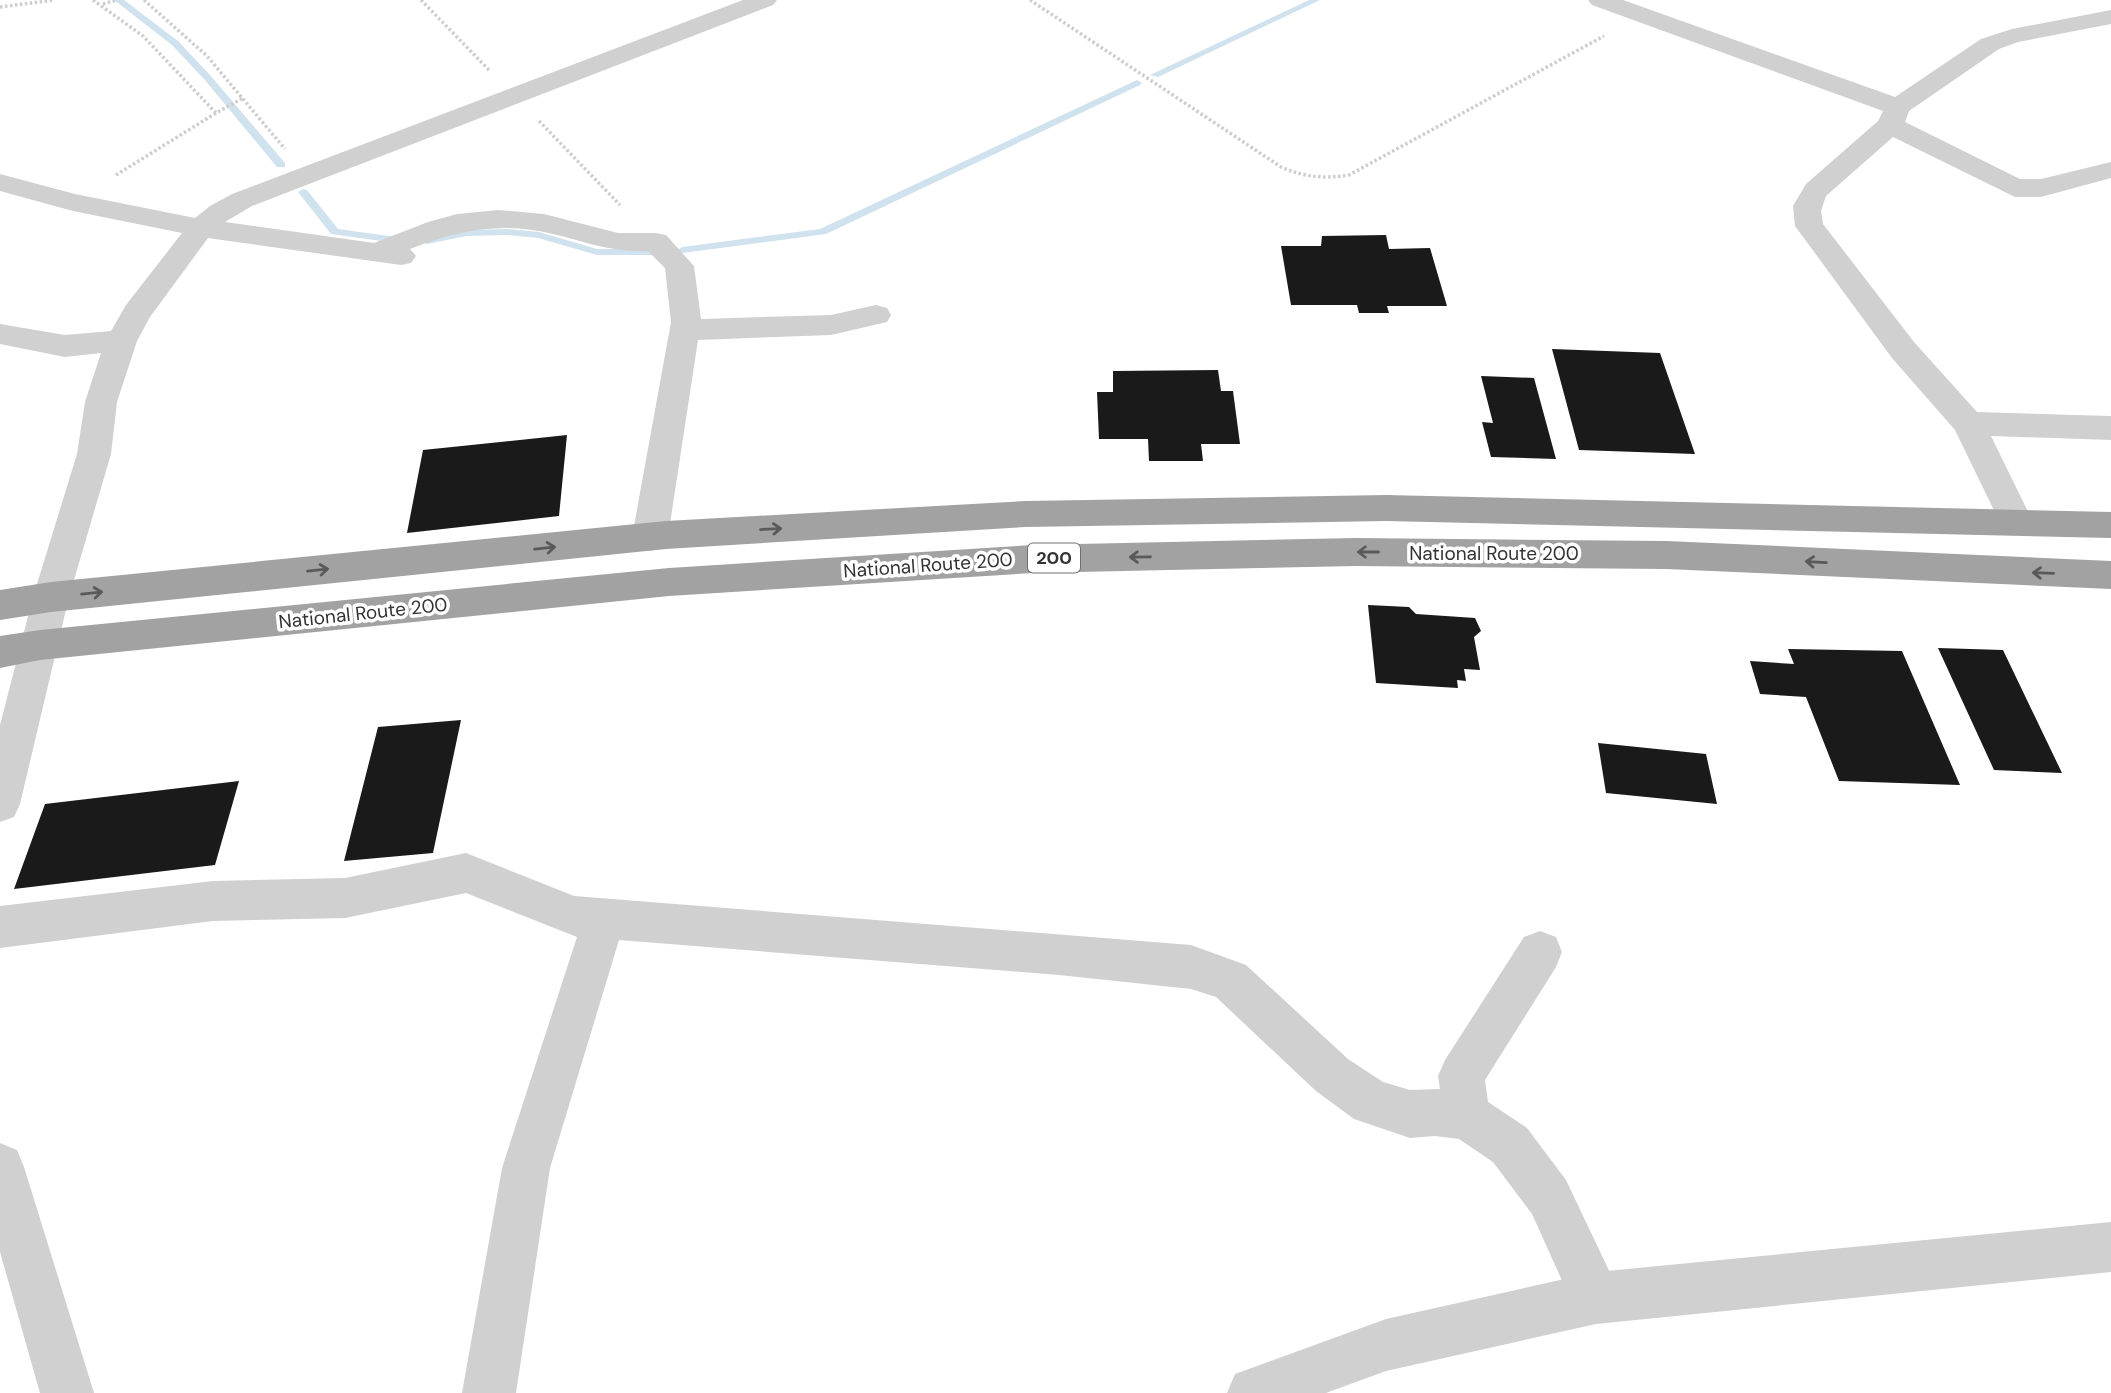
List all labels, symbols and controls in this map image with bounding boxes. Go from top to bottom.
one-way arrow [760,522,782,535]
one-way arrow [533,541,555,554]
street label: National Route 200 [1409,541,1579,566]
road number: 200 [1028,544,1080,572]
one-way arrow [1357,545,1380,559]
street label: National Route 200 [843,547,1013,583]
one-way arrow [1129,550,1152,563]
one-way arrow [1804,556,1827,569]
one-way arrow [307,564,329,577]
one-way arrow [2032,567,2055,580]
one-way arrow [80,586,103,599]
street label: National Route 200 [277,592,449,634]

